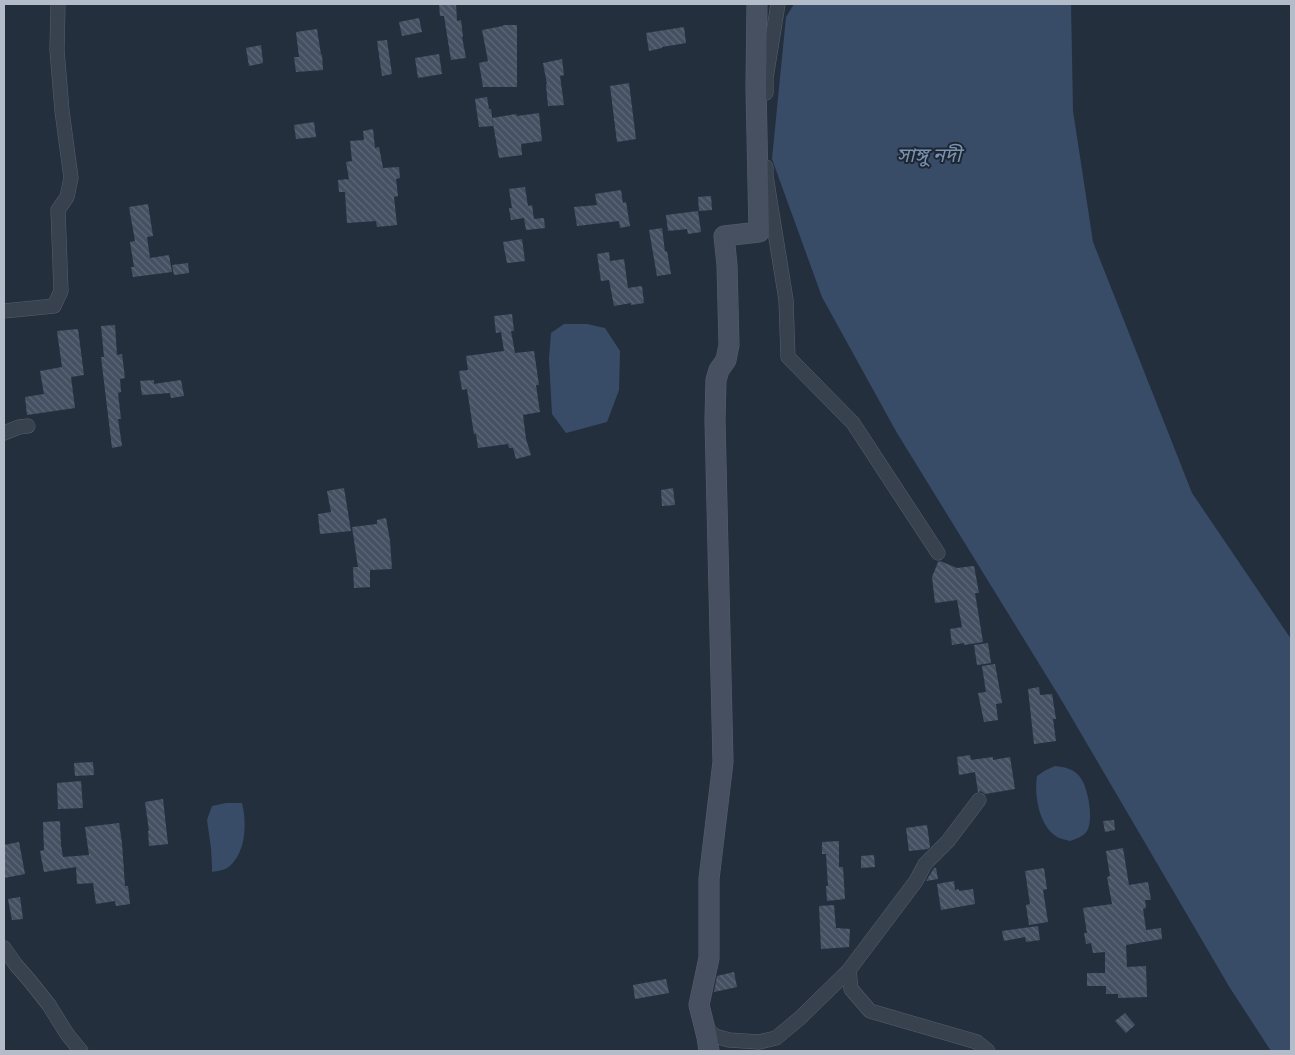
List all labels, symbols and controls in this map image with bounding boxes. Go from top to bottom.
water label: সাঙ্গু নদী [897,139,965,170]

